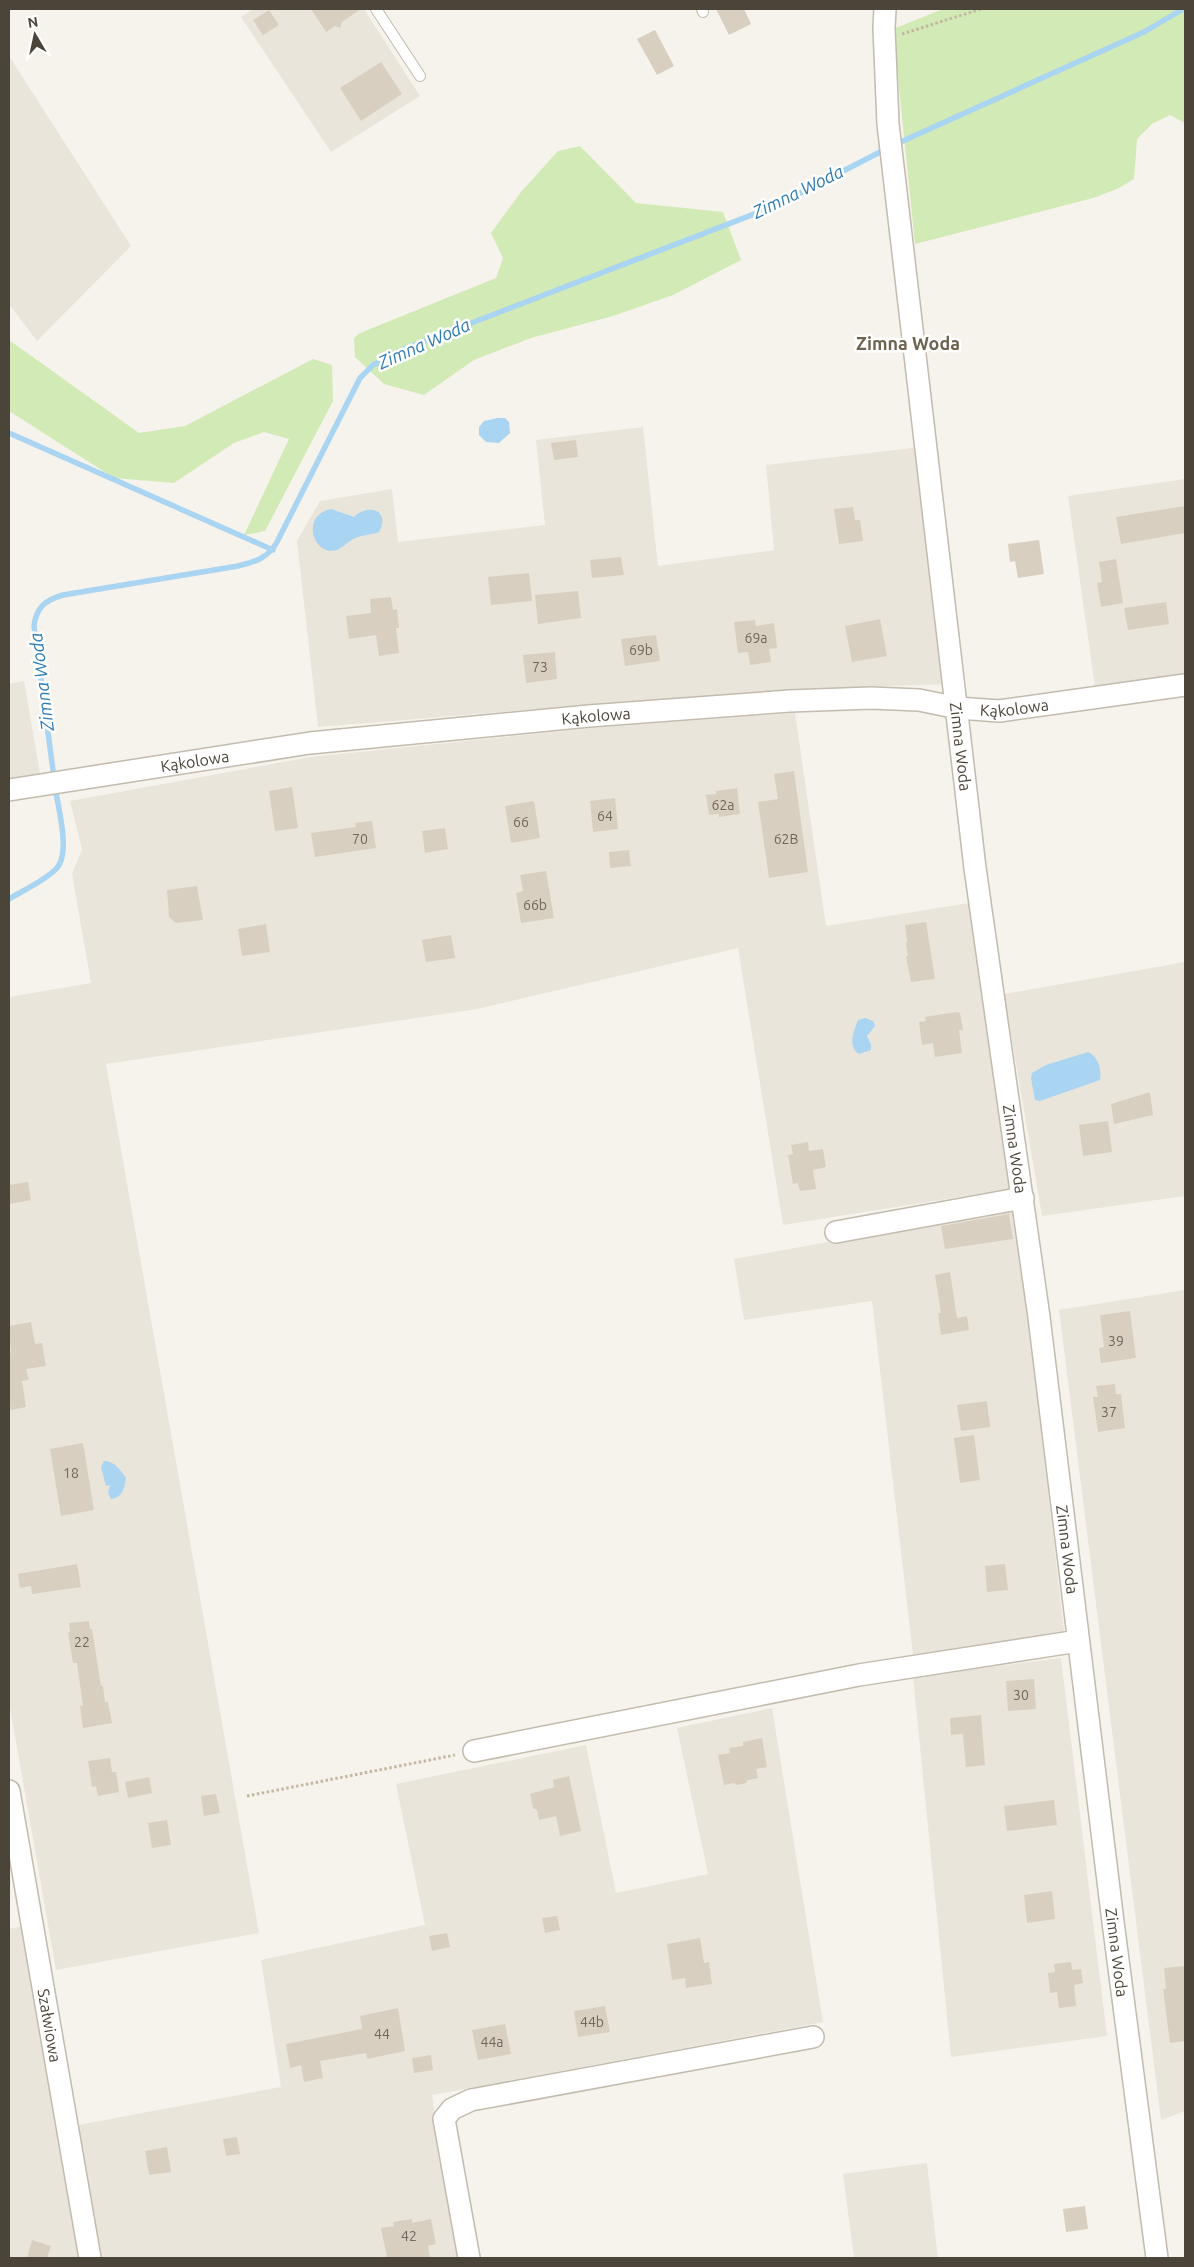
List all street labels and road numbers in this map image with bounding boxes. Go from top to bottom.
street label: Kąkolowa [979,695,1050,720]
street label: Zimna Woda [947,701,975,792]
street label: Kąkolowa [561,704,631,728]
street label: Kąkolowa [159,747,230,775]
street label: Zimna Woda [1000,1103,1030,1195]
street label: Zimna Woda [1053,1504,1082,1595]
street label: Zimna Woda [1102,1907,1132,1998]
street label: Szałwiowa [34,1987,65,2064]

